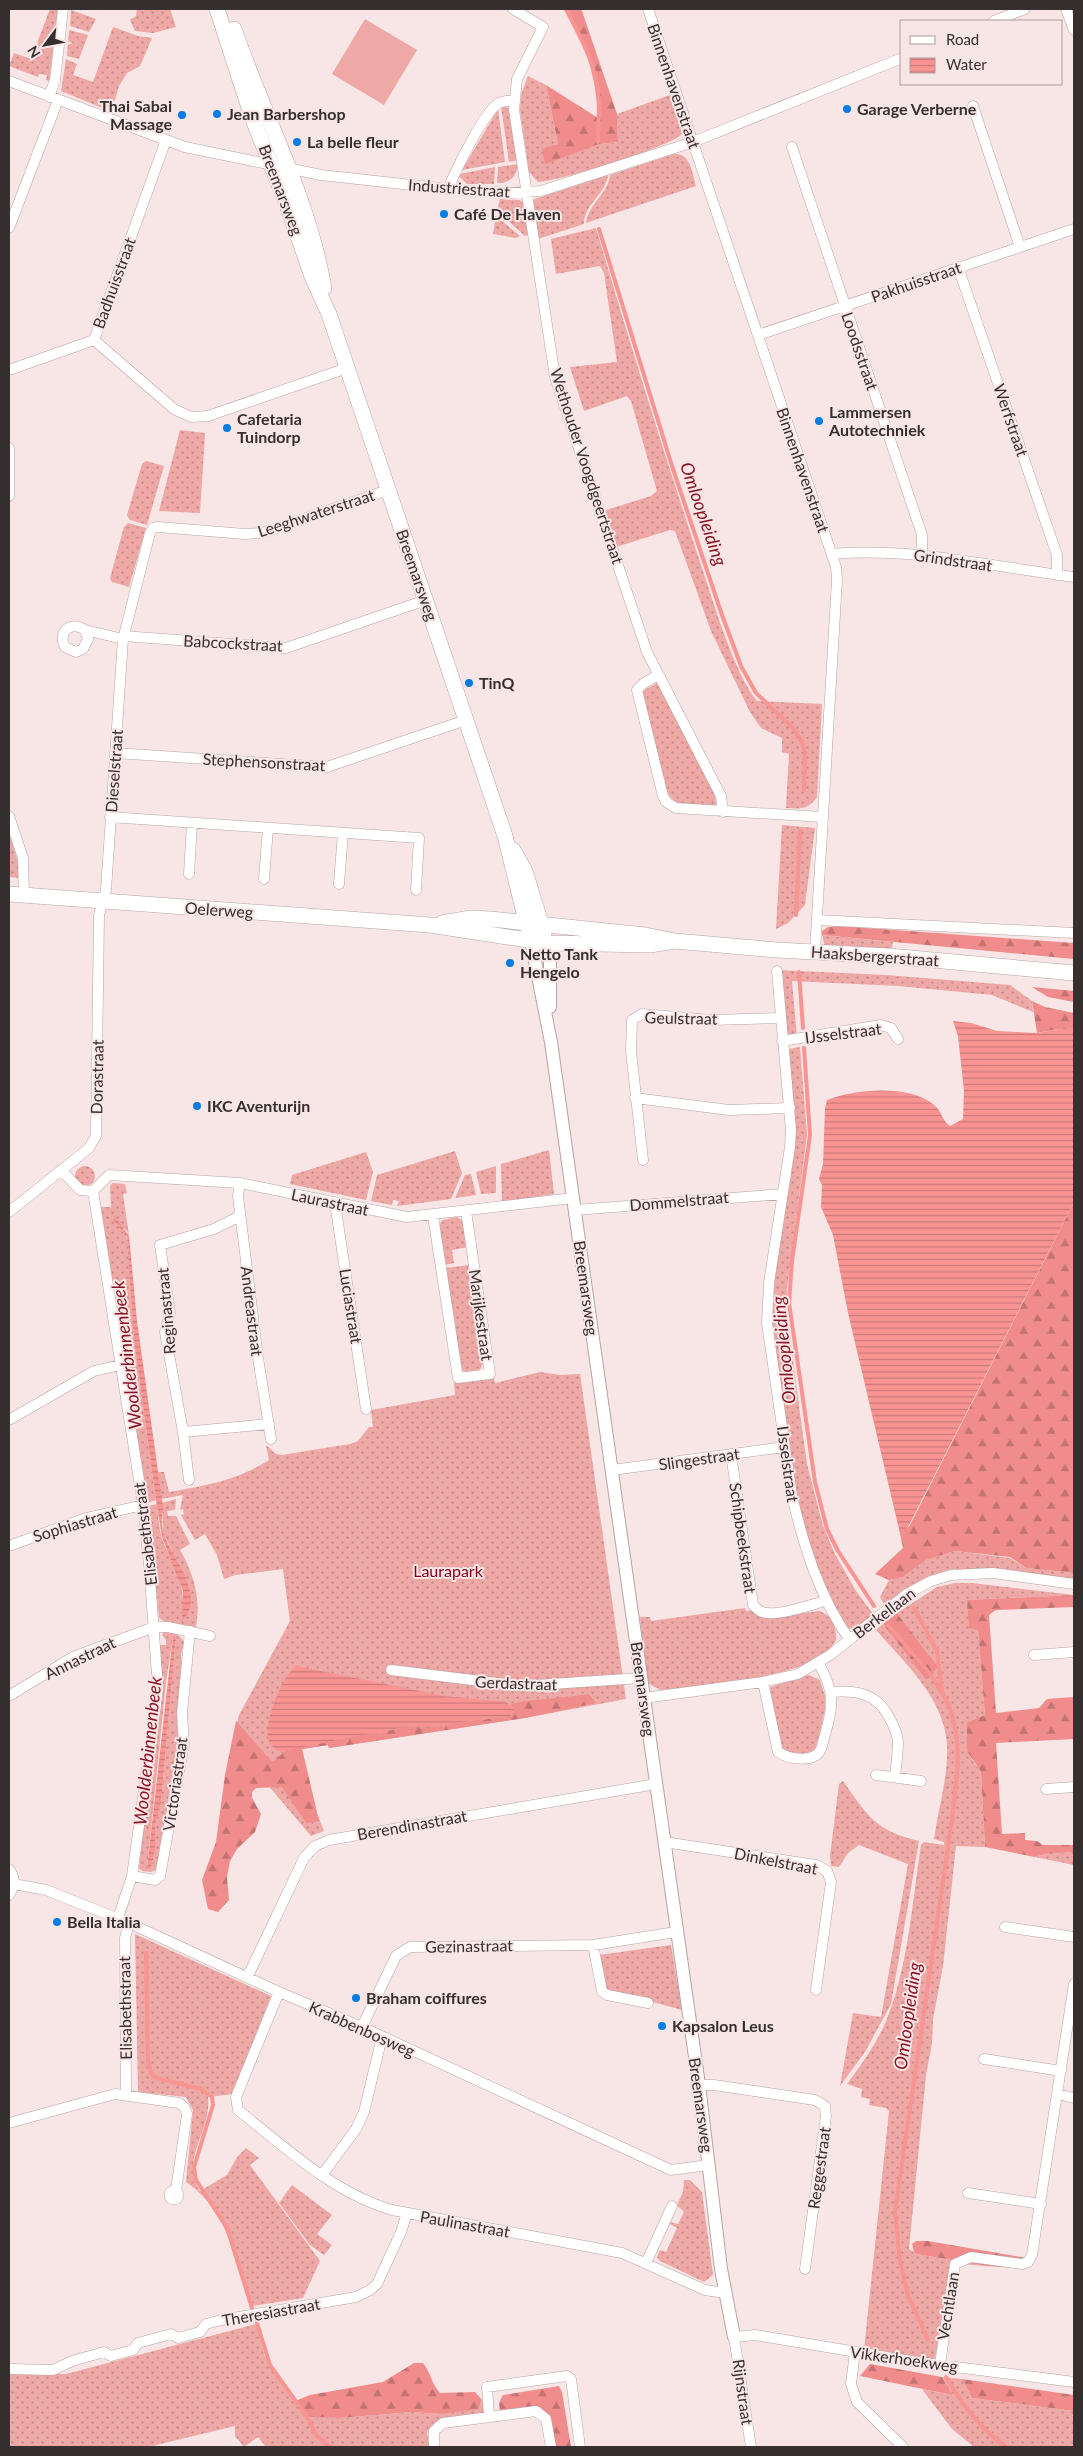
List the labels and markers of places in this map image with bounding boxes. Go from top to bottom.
place label: Thai Sabai Massage [99,96,172,133]
place label: Garage Verberne [857,99,977,118]
marker: Garage Verberne [841,103,853,115]
place label: Jean Barbershop [227,104,346,123]
marker: Jean Barbershop [211,108,223,120]
marker: Thai Sabai Massage [176,109,188,121]
place label: La belle fleur [307,132,399,151]
marker: La belle fleur [291,136,303,148]
place label: Café De Haven [454,204,561,223]
marker: Café De Haven [438,208,450,220]
place label: Lammersen Autotechniek [828,402,926,439]
place label: Cafetaria Tuindorp [237,409,302,446]
marker: Lammersen Autotechniek [813,415,825,427]
marker: Cafetaria Tuindorp [221,422,233,434]
place label: TinQ [479,673,514,692]
marker: TinQ [463,677,475,689]
place label: Netto Tank Hengelo [520,944,598,981]
marker: Netto Tank Hengelo [504,957,516,969]
place label: IKC Aventurijn [207,1096,310,1115]
marker: IKC Aventurijn [191,1100,203,1112]
place label: Bella Italia [67,1912,141,1931]
marker: Bella Italia [51,1916,63,1928]
place label: Braham coiffures [366,1988,487,2007]
marker: Braham coiffures [350,1992,362,2004]
place label: Kapsalon Leus [672,2016,774,2035]
marker: Kapsalon Leus [656,2020,668,2032]

